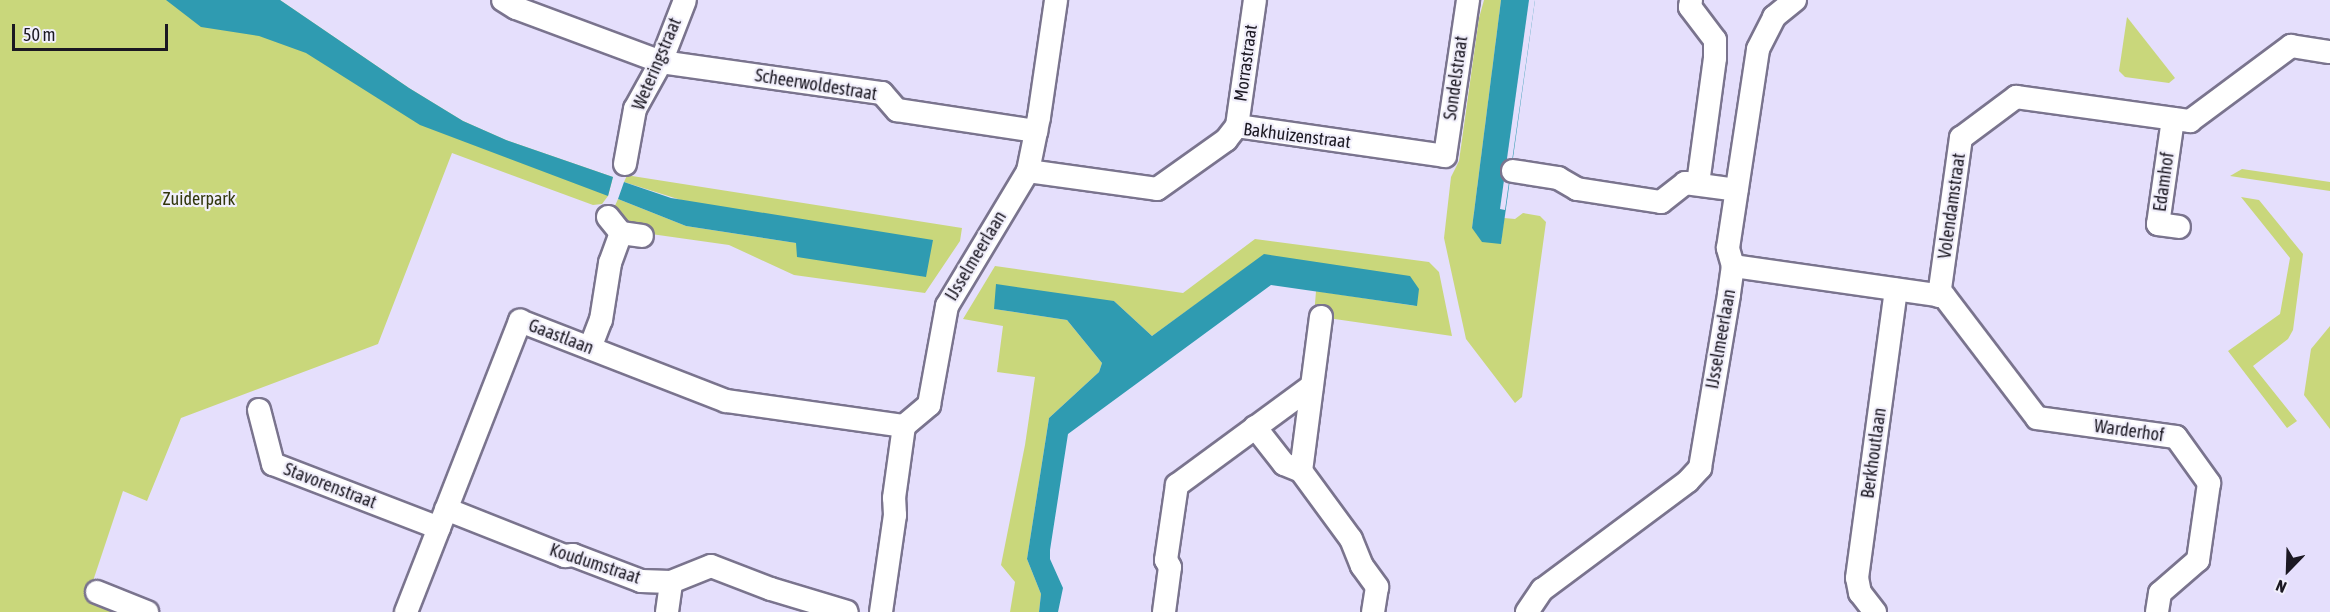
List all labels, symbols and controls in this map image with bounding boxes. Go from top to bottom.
scale bar [15,12,171,50]
street label: Weteringstraat [628,15,686,113]
street label: Morrastraat [1230,23,1262,103]
text: 50 m [23,24,55,45]
street label: Sondelstraat [1439,35,1473,121]
street label: Scheerwoldestraat [753,65,879,105]
street label: Bakhuizenstraat [1242,119,1352,153]
street label: Edamhof [2149,151,2179,213]
street label: Volendamstraat [1934,152,1970,260]
park label: Zuiderpark [162,188,236,210]
street label: IJsselmeerlaan [941,207,1011,305]
street label: IJsselmeerlaan [1702,288,1740,390]
street label: Gaastlaan [525,315,597,359]
street label: Berkhoutlaan [1857,406,1891,500]
street label: Warderhof [2093,415,2165,447]
street label: Stavorenstraat [281,458,379,514]
street label: Koudumstraat [547,539,643,589]
north arrow [2258,540,2318,600]
text: N [2273,576,2289,597]

